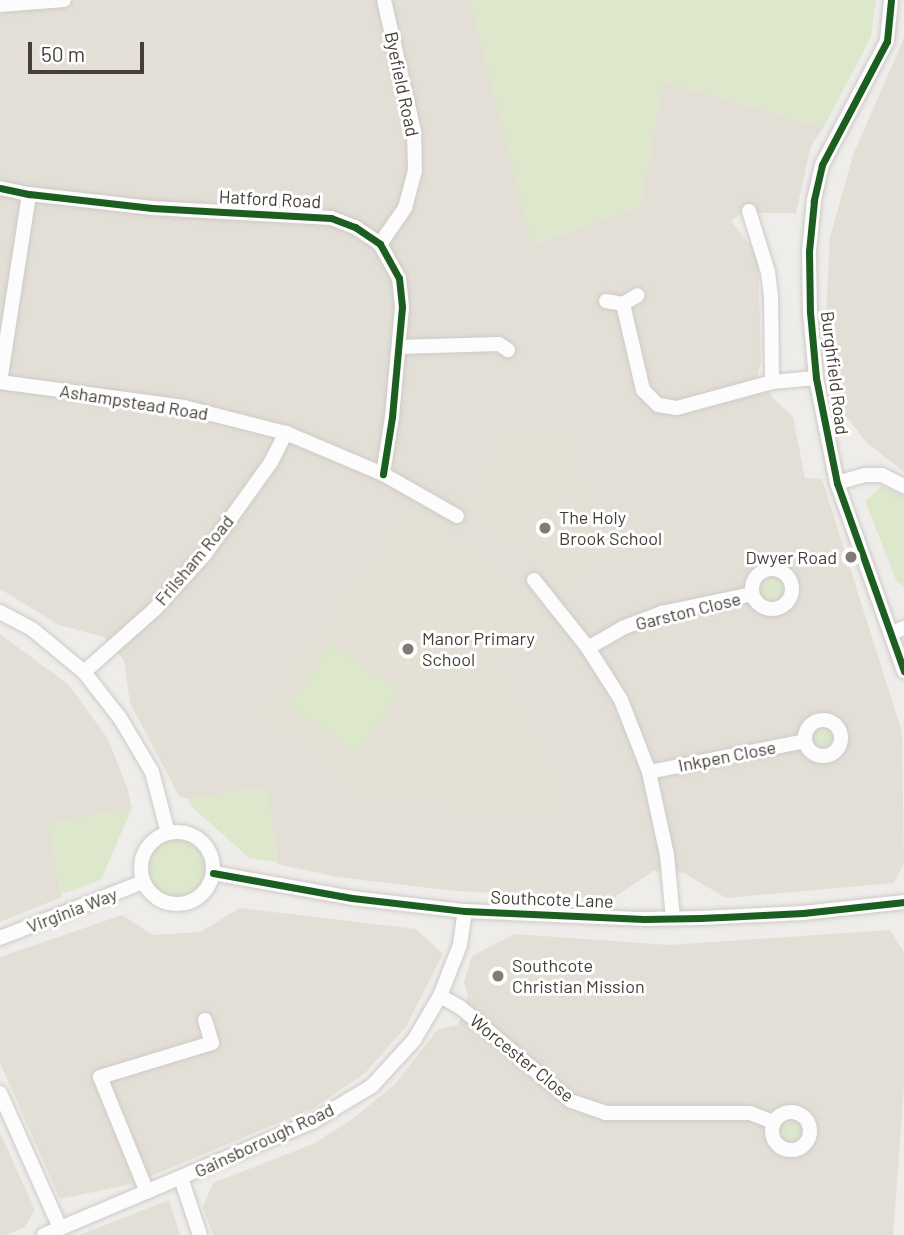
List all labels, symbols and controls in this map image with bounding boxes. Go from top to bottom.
scale bar [32,28,147,72]
street label: Byefield Road [380,30,424,138]
text: 50 m [41,41,85,66]
street label: Hatford Road [218,186,322,212]
street label: Burghfield Road [817,310,853,436]
street label: Ashampstead Road [58,380,210,424]
place label: The Holy Brook School [559,507,662,550]
street label: Frilsham Road [150,510,238,610]
marker: The Holy Brook School [537,520,553,536]
place label: Dwyer Road [745,546,837,568]
marker: Dwyer Road [843,549,859,565]
street label: Garston Close [633,587,743,635]
place label: Manor Primary School [422,628,535,670]
marker: Manor Primary School [400,641,416,657]
street label: Inkpen Close [676,736,778,776]
street label: Virginia Way [24,883,120,937]
street label: Southcote Lane [490,886,614,912]
place label: Southcote Christian Mission [512,955,645,998]
marker: Southcote Christian Mission [490,968,506,984]
street label: Worcester Close [466,1009,578,1107]
street label: Gainsborough Road [191,1098,337,1182]

